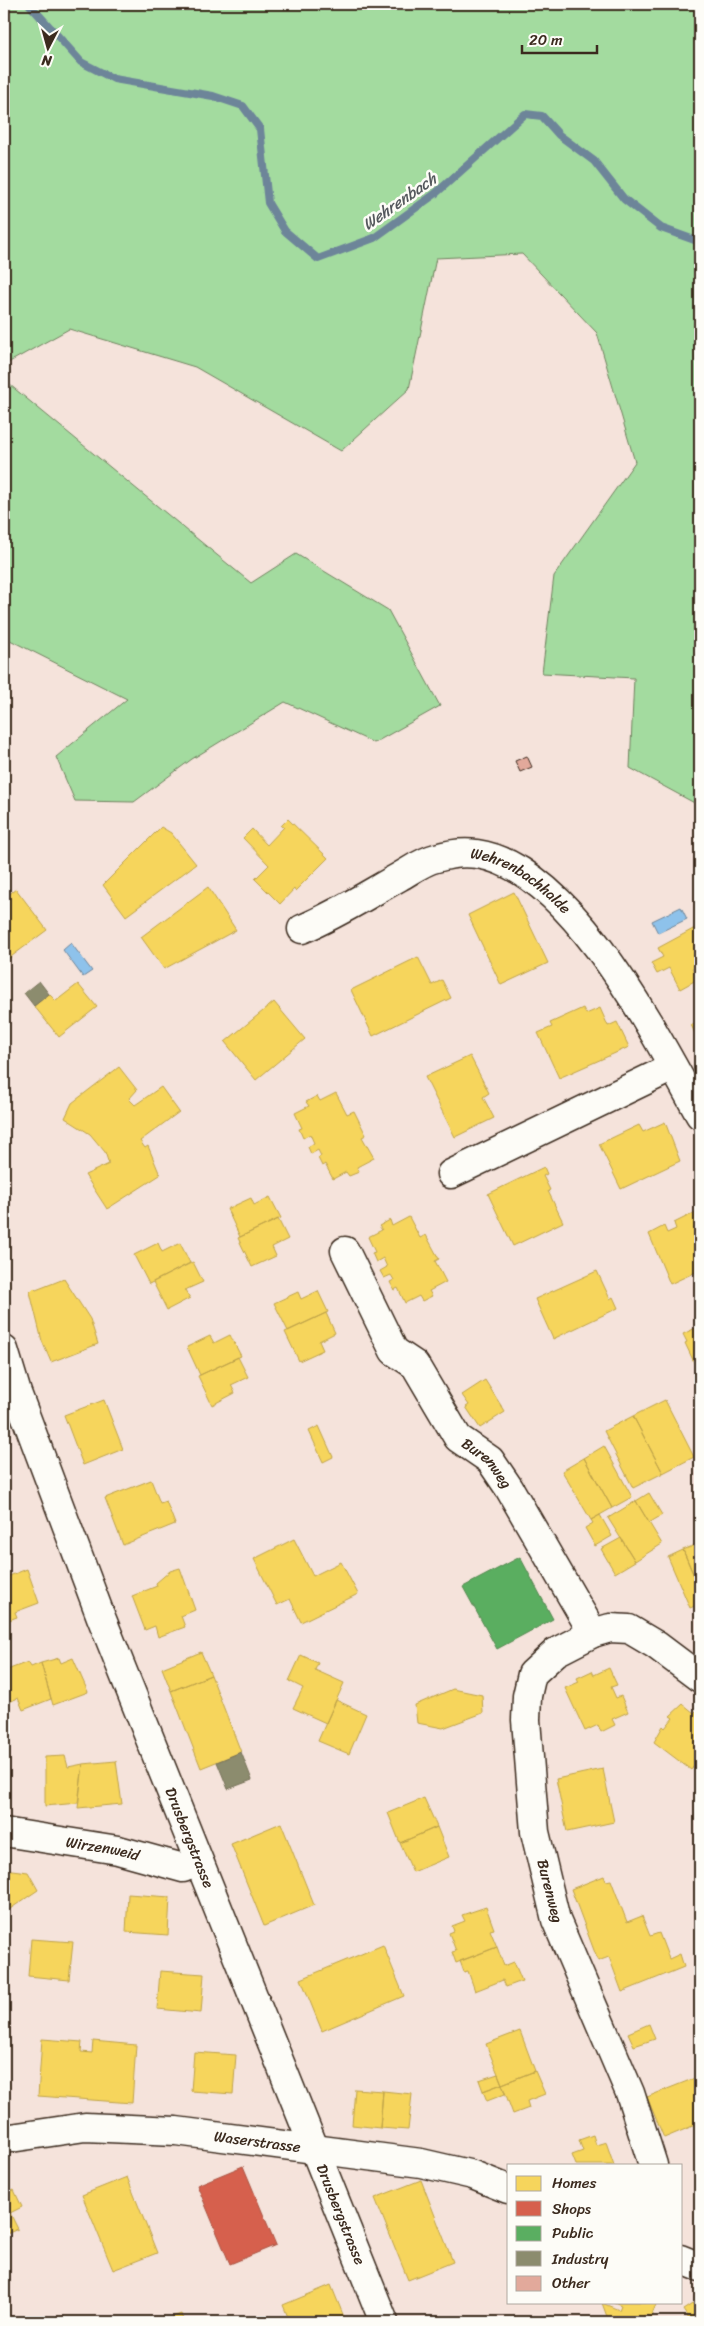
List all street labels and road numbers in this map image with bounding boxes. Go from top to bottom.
street label: Wehrenbachhalde [469,840,578,920]
street label: Burenweg [456,1431,519,1494]
street label: Drusbergstrasse [158,1783,222,1892]
street label: Wirzenweid [64,1829,144,1869]
street label: Burenweg [530,1857,571,1926]
street label: Waserstrasse [212,2123,302,2160]
street label: Drusbergstrasse [309,2160,373,2269]

